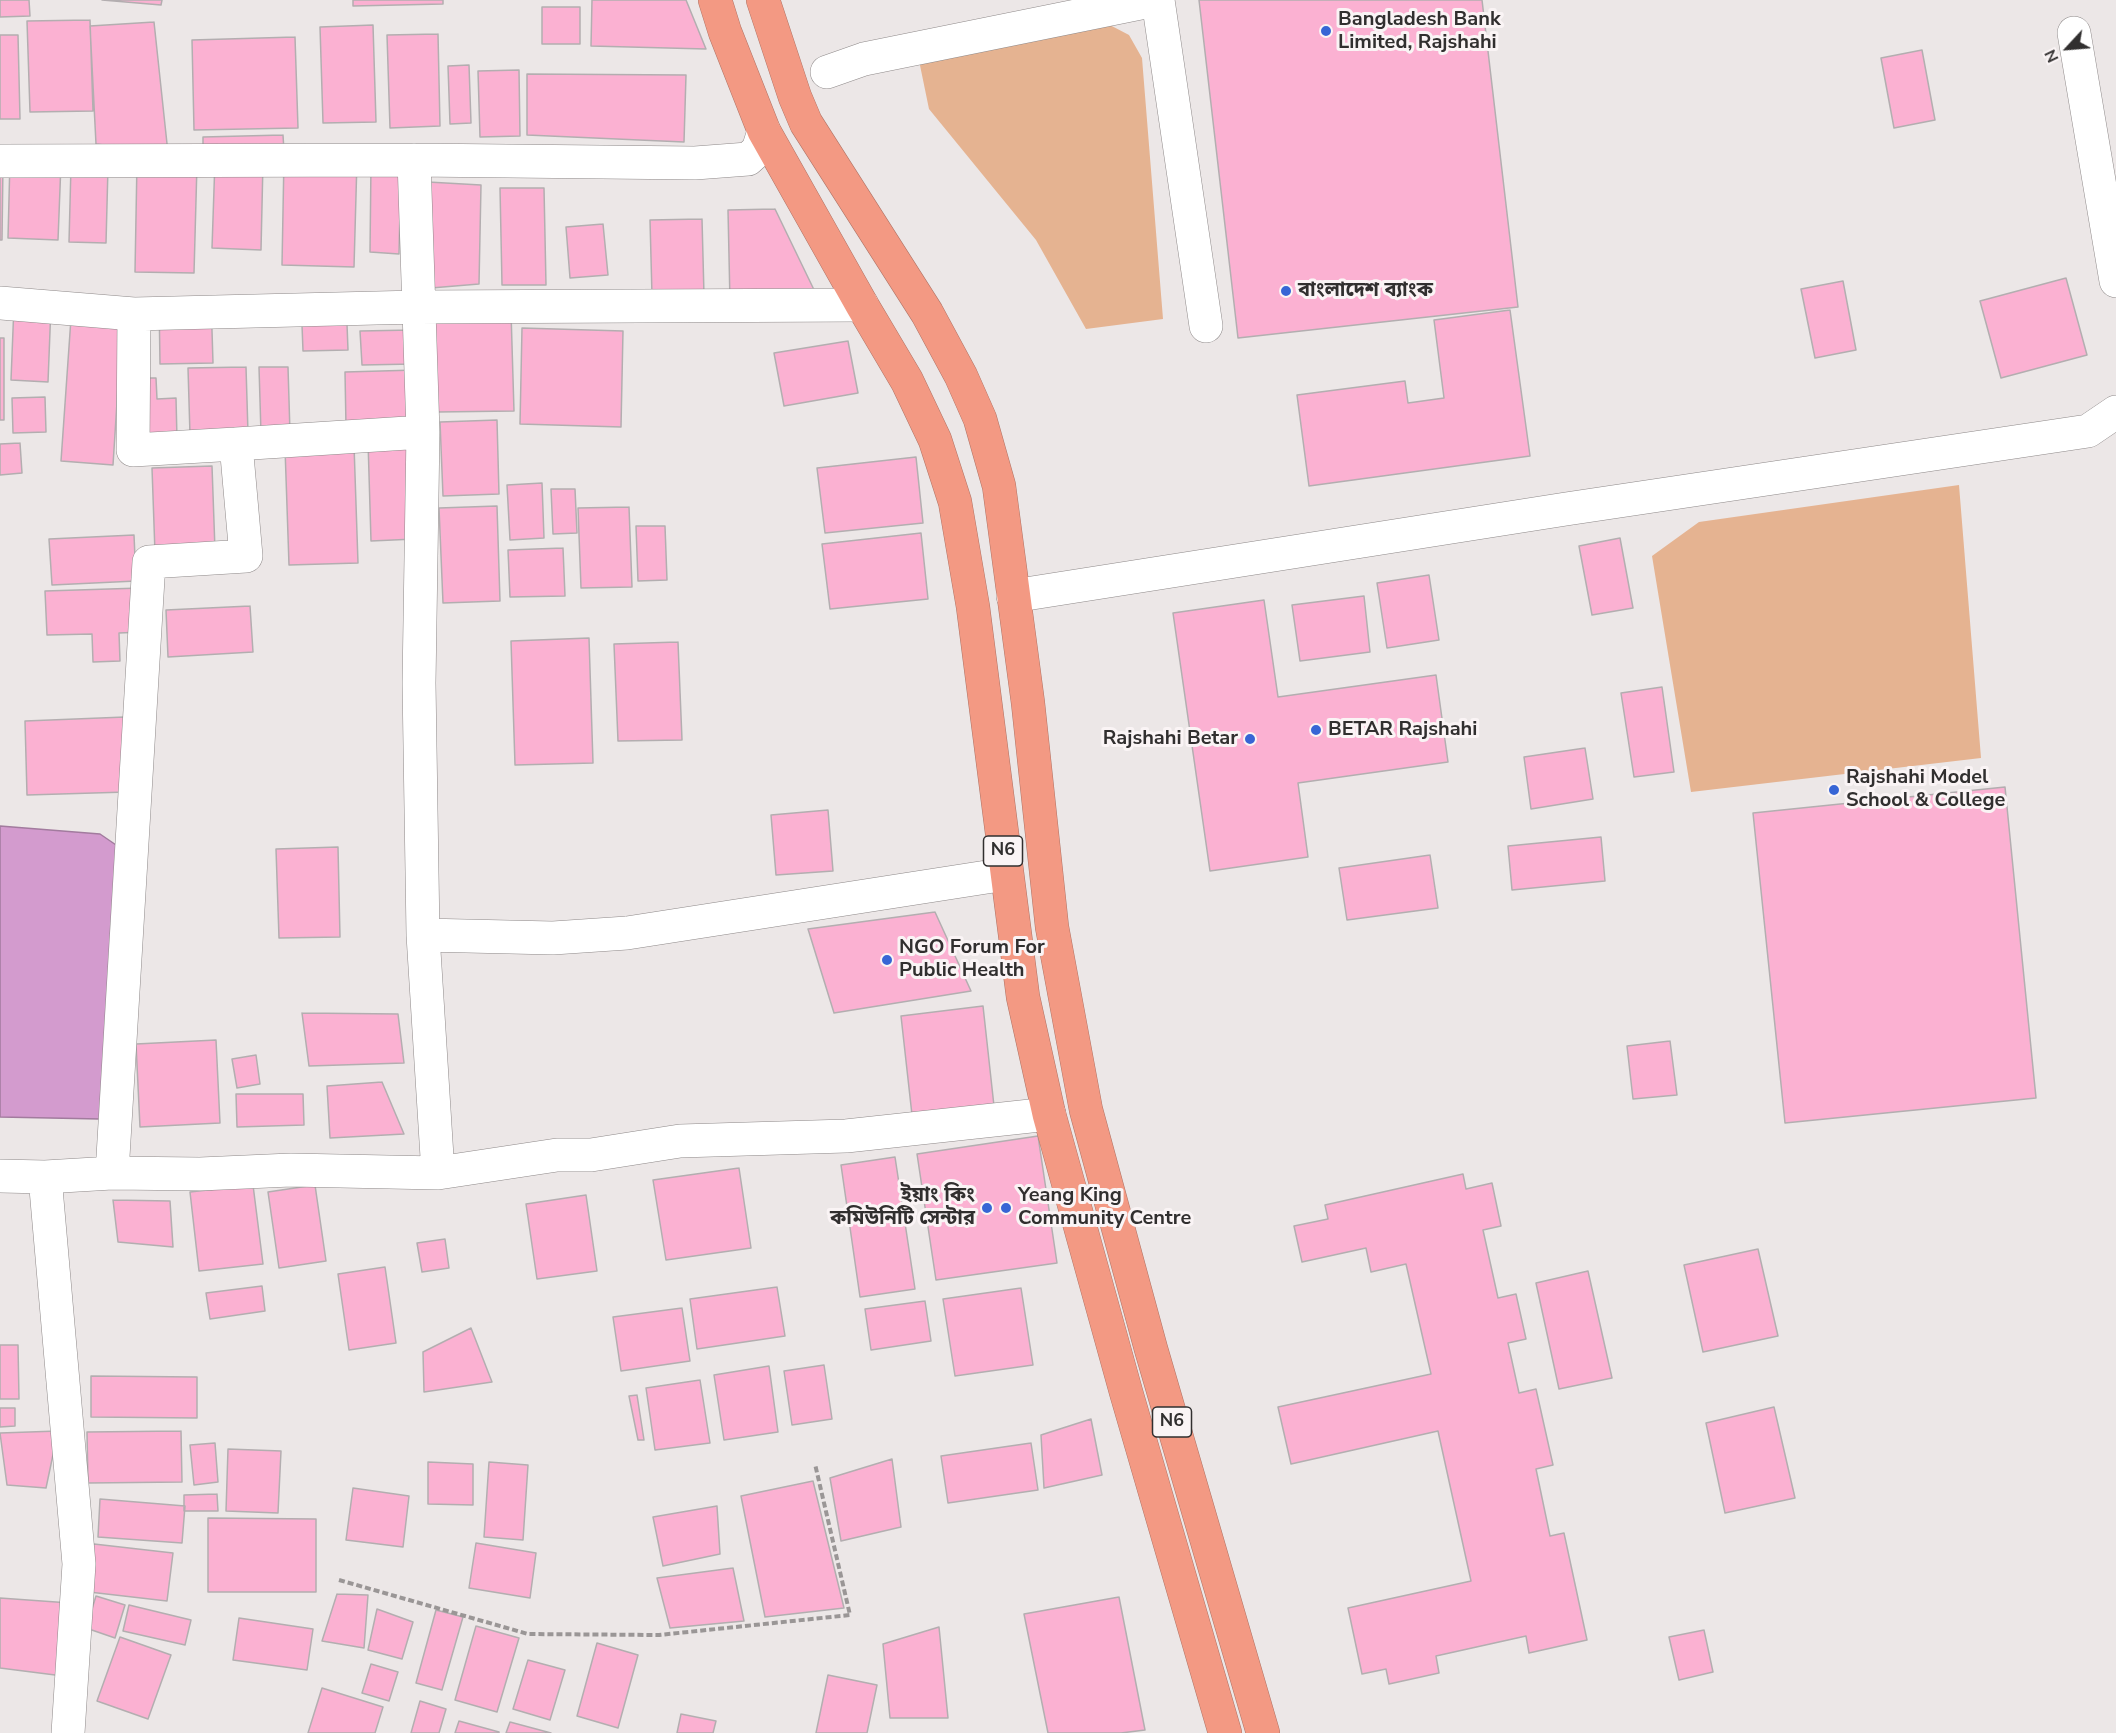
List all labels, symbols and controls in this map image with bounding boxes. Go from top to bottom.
place label: Bangladesh Bank Limited, Rajshahi [1338,8,1501,55]
north arrow [2038,18,2098,78]
marker: Bangladesh Bank Limited, Rajshahi [1319,24,1333,38]
text: N [2039,46,2064,66]
place label: বাংলাদেশ ব্যাংক [1298,279,1433,303]
marker: বাংলাদেশ ব্যাংক [1279,284,1293,298]
place label: BETAR Rajshahi [1328,718,1477,742]
marker: BETAR Rajshahi [1309,723,1323,737]
place label: Rajshahi Betar [1103,727,1238,751]
marker: Rajshahi Betar [1243,732,1257,746]
place label: Rajshahi Model School & College [1846,766,2005,813]
marker: Rajshahi Model School & College [1827,783,1841,797]
road number: N6 [984,836,1022,866]
place label: NGO Forum For Public Health [899,936,1045,983]
marker: NGO Forum For Public Health [880,953,894,967]
place label: ইয়াং কিং কমিউনিটি সেন্টার [830,1184,975,1231]
place label: Yeang King Community Centre [1018,1184,1191,1231]
marker: ইয়াং কিং কমিউনিটি সেন্টার [980,1201,994,1215]
marker: Yeang King Community Centre [999,1201,1013,1215]
road number: N6 [1152,1407,1192,1437]

